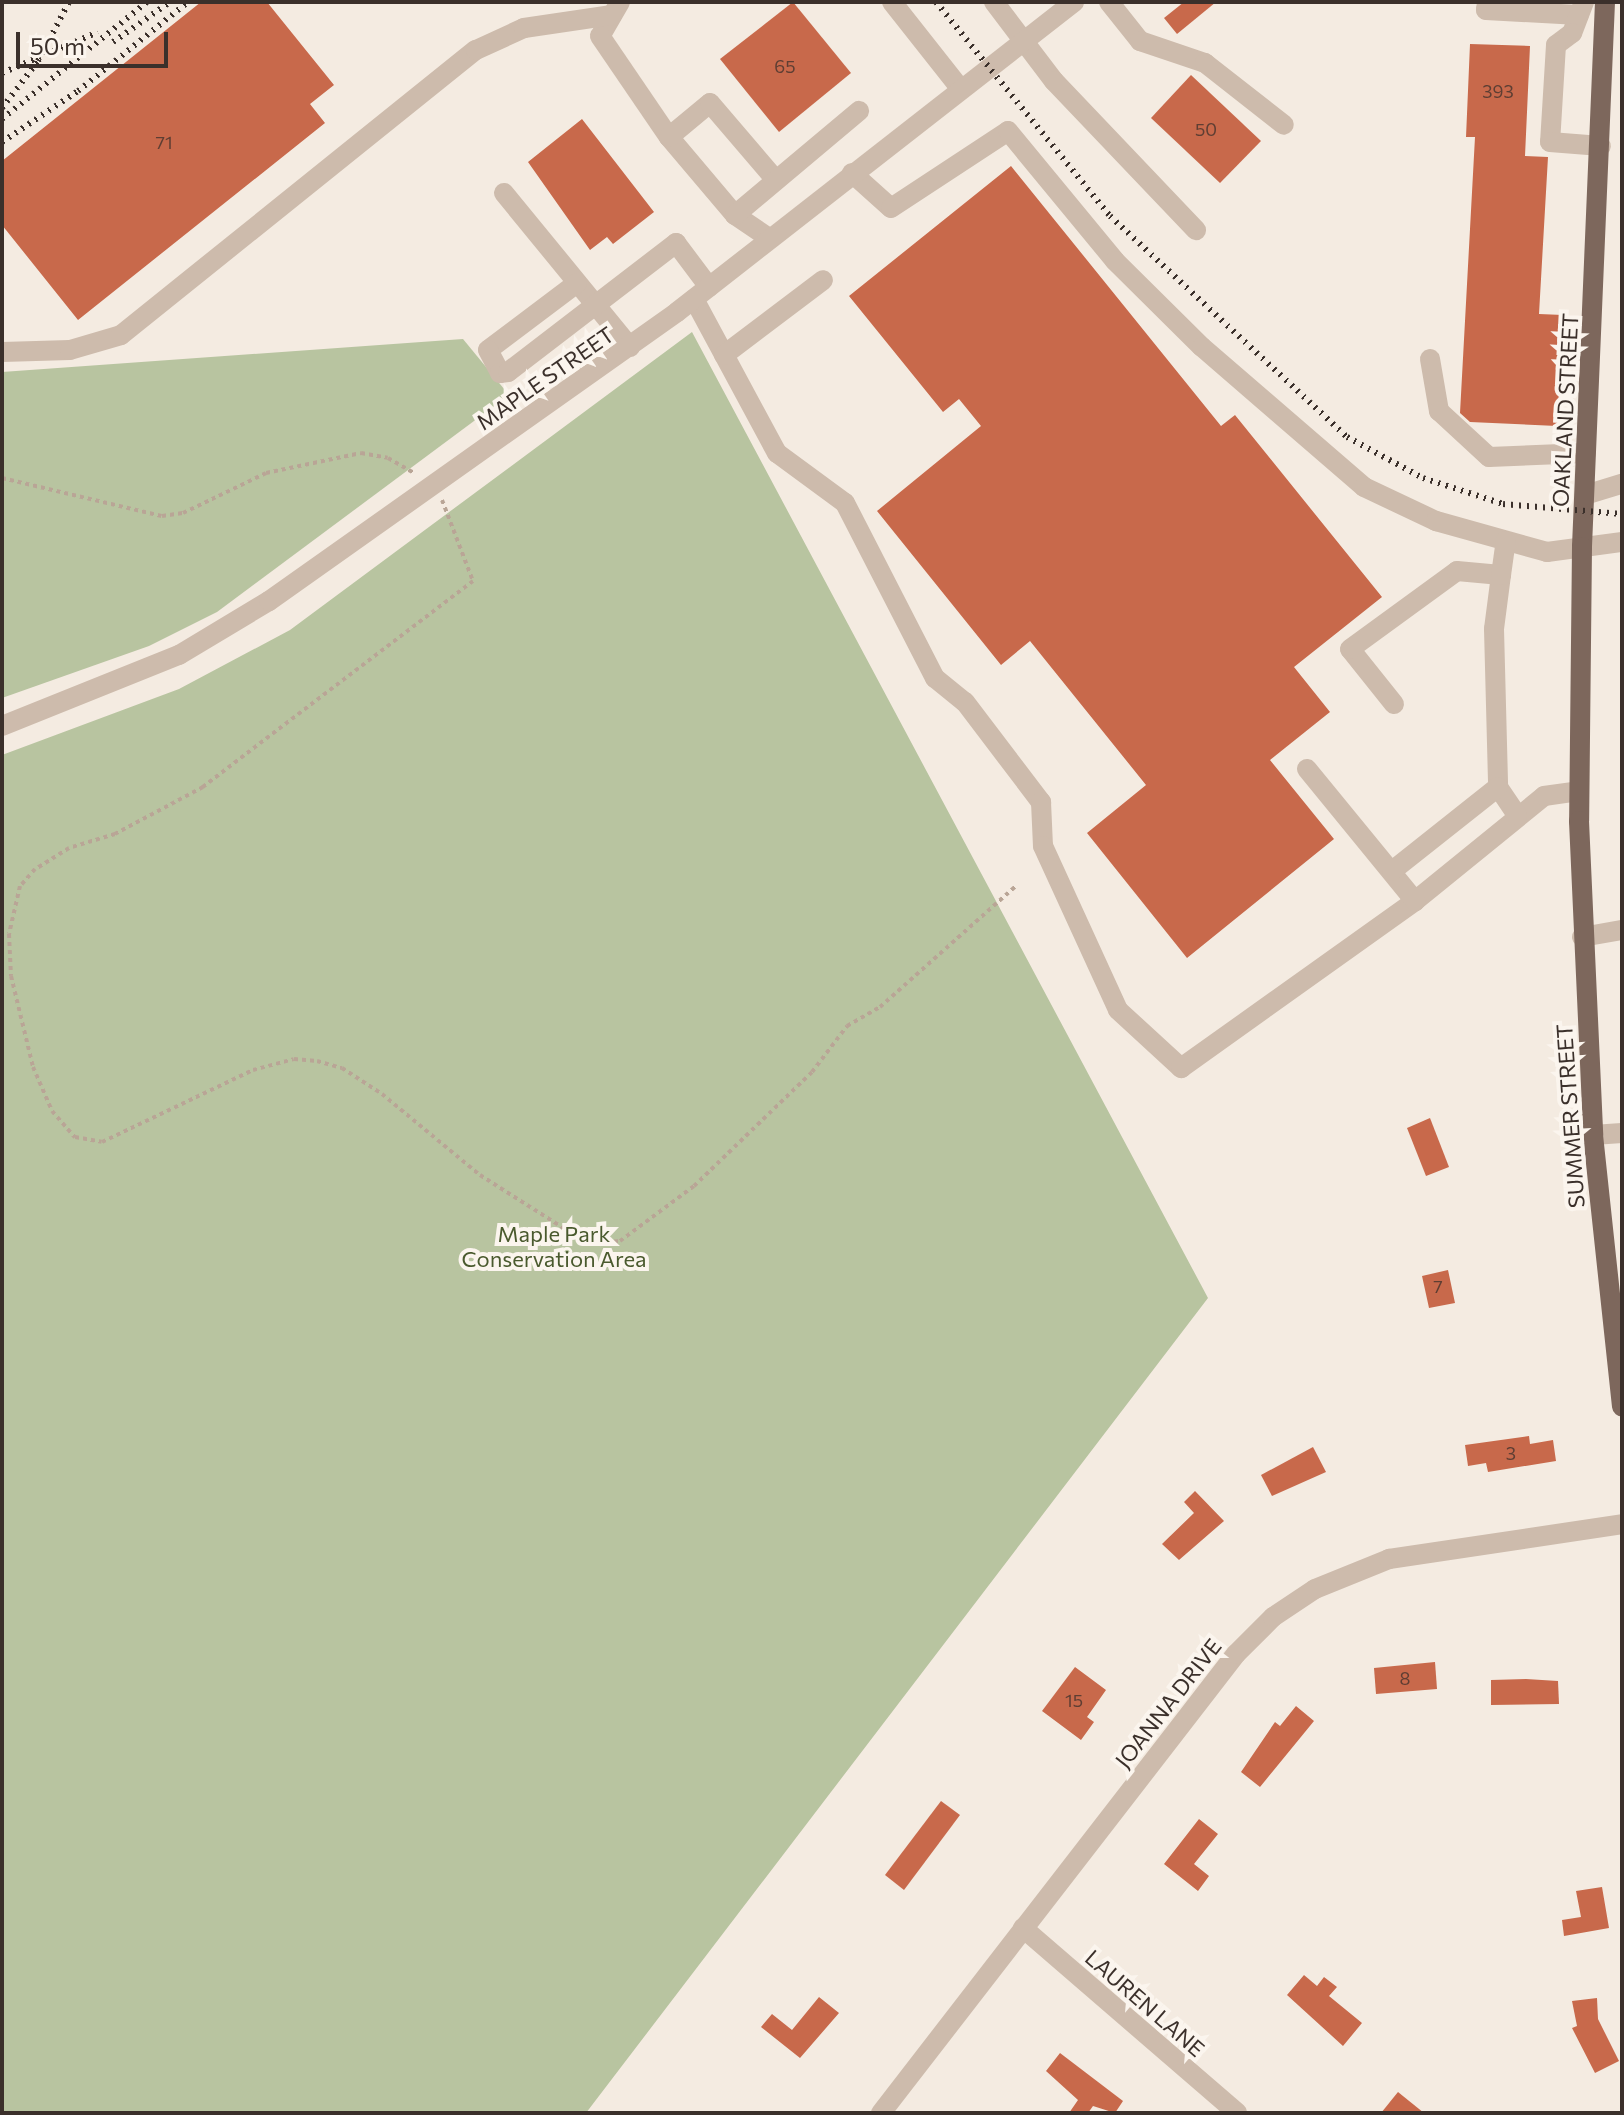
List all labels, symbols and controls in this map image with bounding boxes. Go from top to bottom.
scale bar [20,16,172,66]
text: 50 m [30,31,85,60]
house number: 65 [774,55,796,77]
house number: 393 [1482,80,1514,102]
house number: 50 [1195,118,1217,140]
house number: 71 [155,131,173,153]
street label: OAKLAND STREET [1547,313,1583,507]
street label: MAPLE STREET [471,321,619,435]
street label: SUMMER STREET [1550,1023,1590,1209]
park label: Maple Park Conservation Area [461,1220,647,1272]
house number: 7 [1433,1275,1443,1297]
house number: 3 [1506,1442,1516,1464]
street label: JOANNA DRIVE [1109,1633,1227,1773]
house number: 8 [1400,1667,1410,1689]
house number: 15 [1065,1689,1083,1711]
street label: LAUREN LANE [1080,1944,1210,2062]

